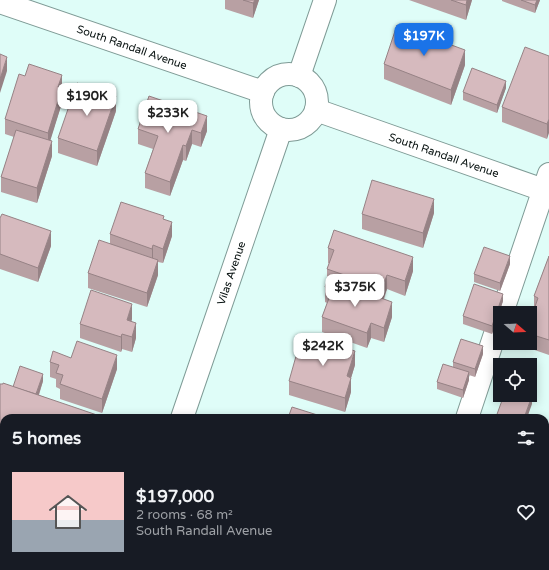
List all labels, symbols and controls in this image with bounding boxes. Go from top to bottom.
street label: South Randall Avenue [75,23,189,72]
pin: $197K [396,23,452,57]
text: $197K [403,28,445,44]
pin: $190K [59,83,115,117]
text: $190K [66,88,108,104]
pin: $233K [140,100,196,134]
text: $233K [147,105,189,121]
street label: South Randall Avenue [387,131,501,180]
street label: Vilas Avenue [214,240,248,307]
pin: $375K [327,274,383,308]
text: $375K [334,279,376,295]
north arrow [493,306,537,350]
map controls [493,306,537,402]
pin: $242K [295,333,351,367]
text: $242K [302,338,344,354]
button: locate [493,358,537,402]
icon: filters [515,427,537,449]
text: 5 homes [12,428,81,449]
text: $197,000 [136,486,214,507]
icon: home [44,488,92,536]
icon: heart [515,501,537,523]
text: 2 rooms · 68 m² [136,507,233,523]
text: South Randall Avenue [136,523,272,539]

